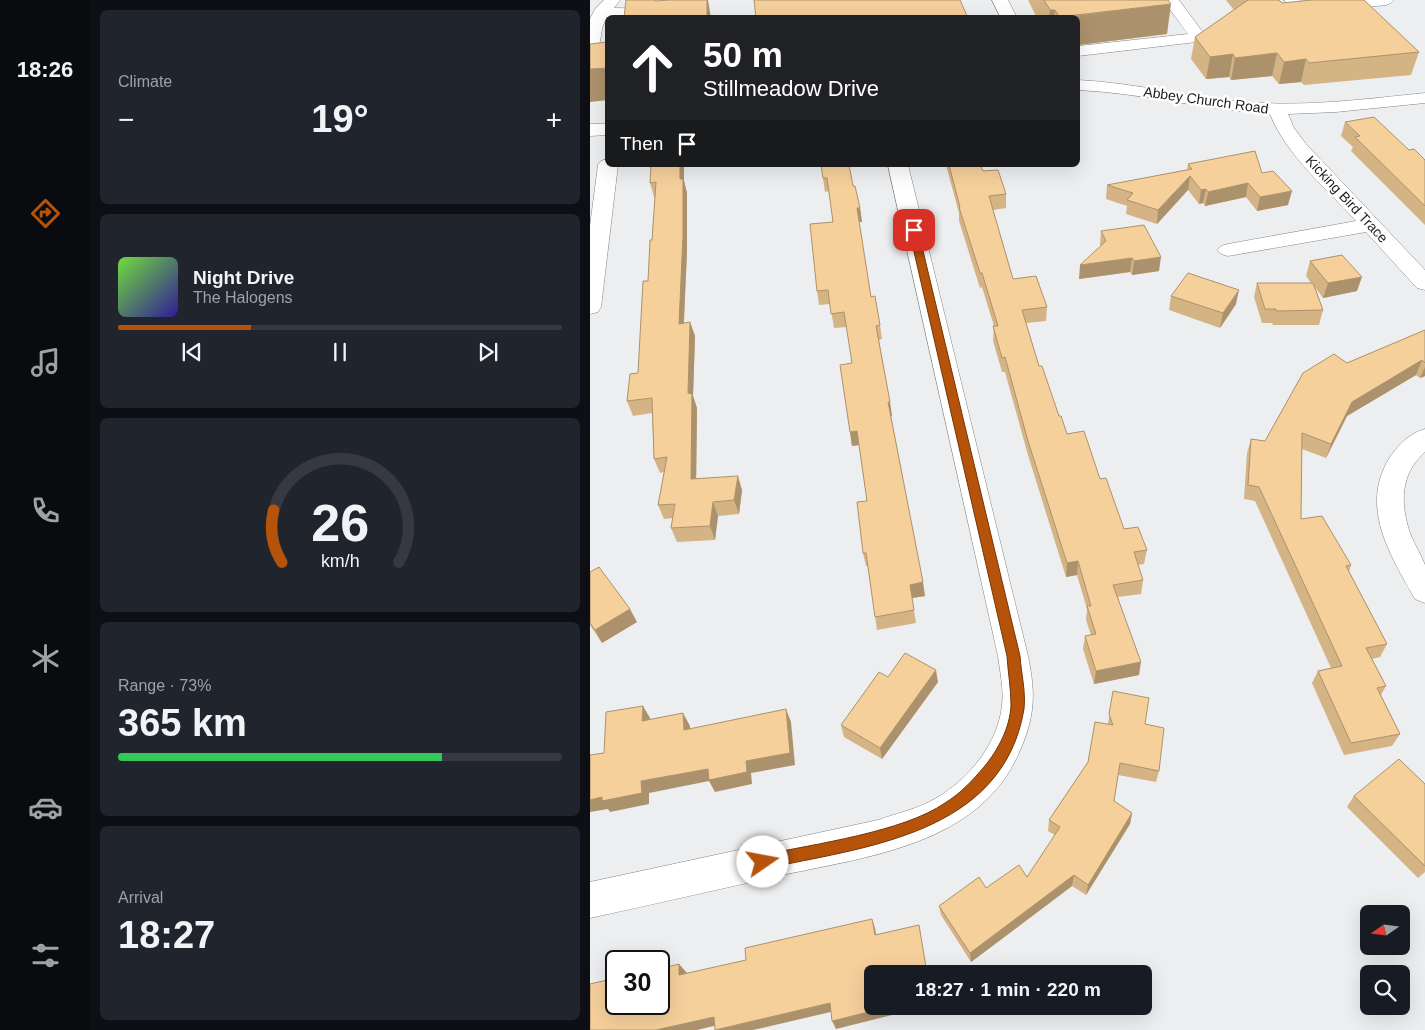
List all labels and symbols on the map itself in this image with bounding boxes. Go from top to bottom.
street label: Abbey Church Road [1142,83,1270,117]
street label: Kicking Bird Trace [1303,152,1391,246]
pin [893,209,935,251]
position arrow [736,835,788,887]
north arrow [1360,905,1410,955]
speed limit sign: 30 [605,950,670,1015]

